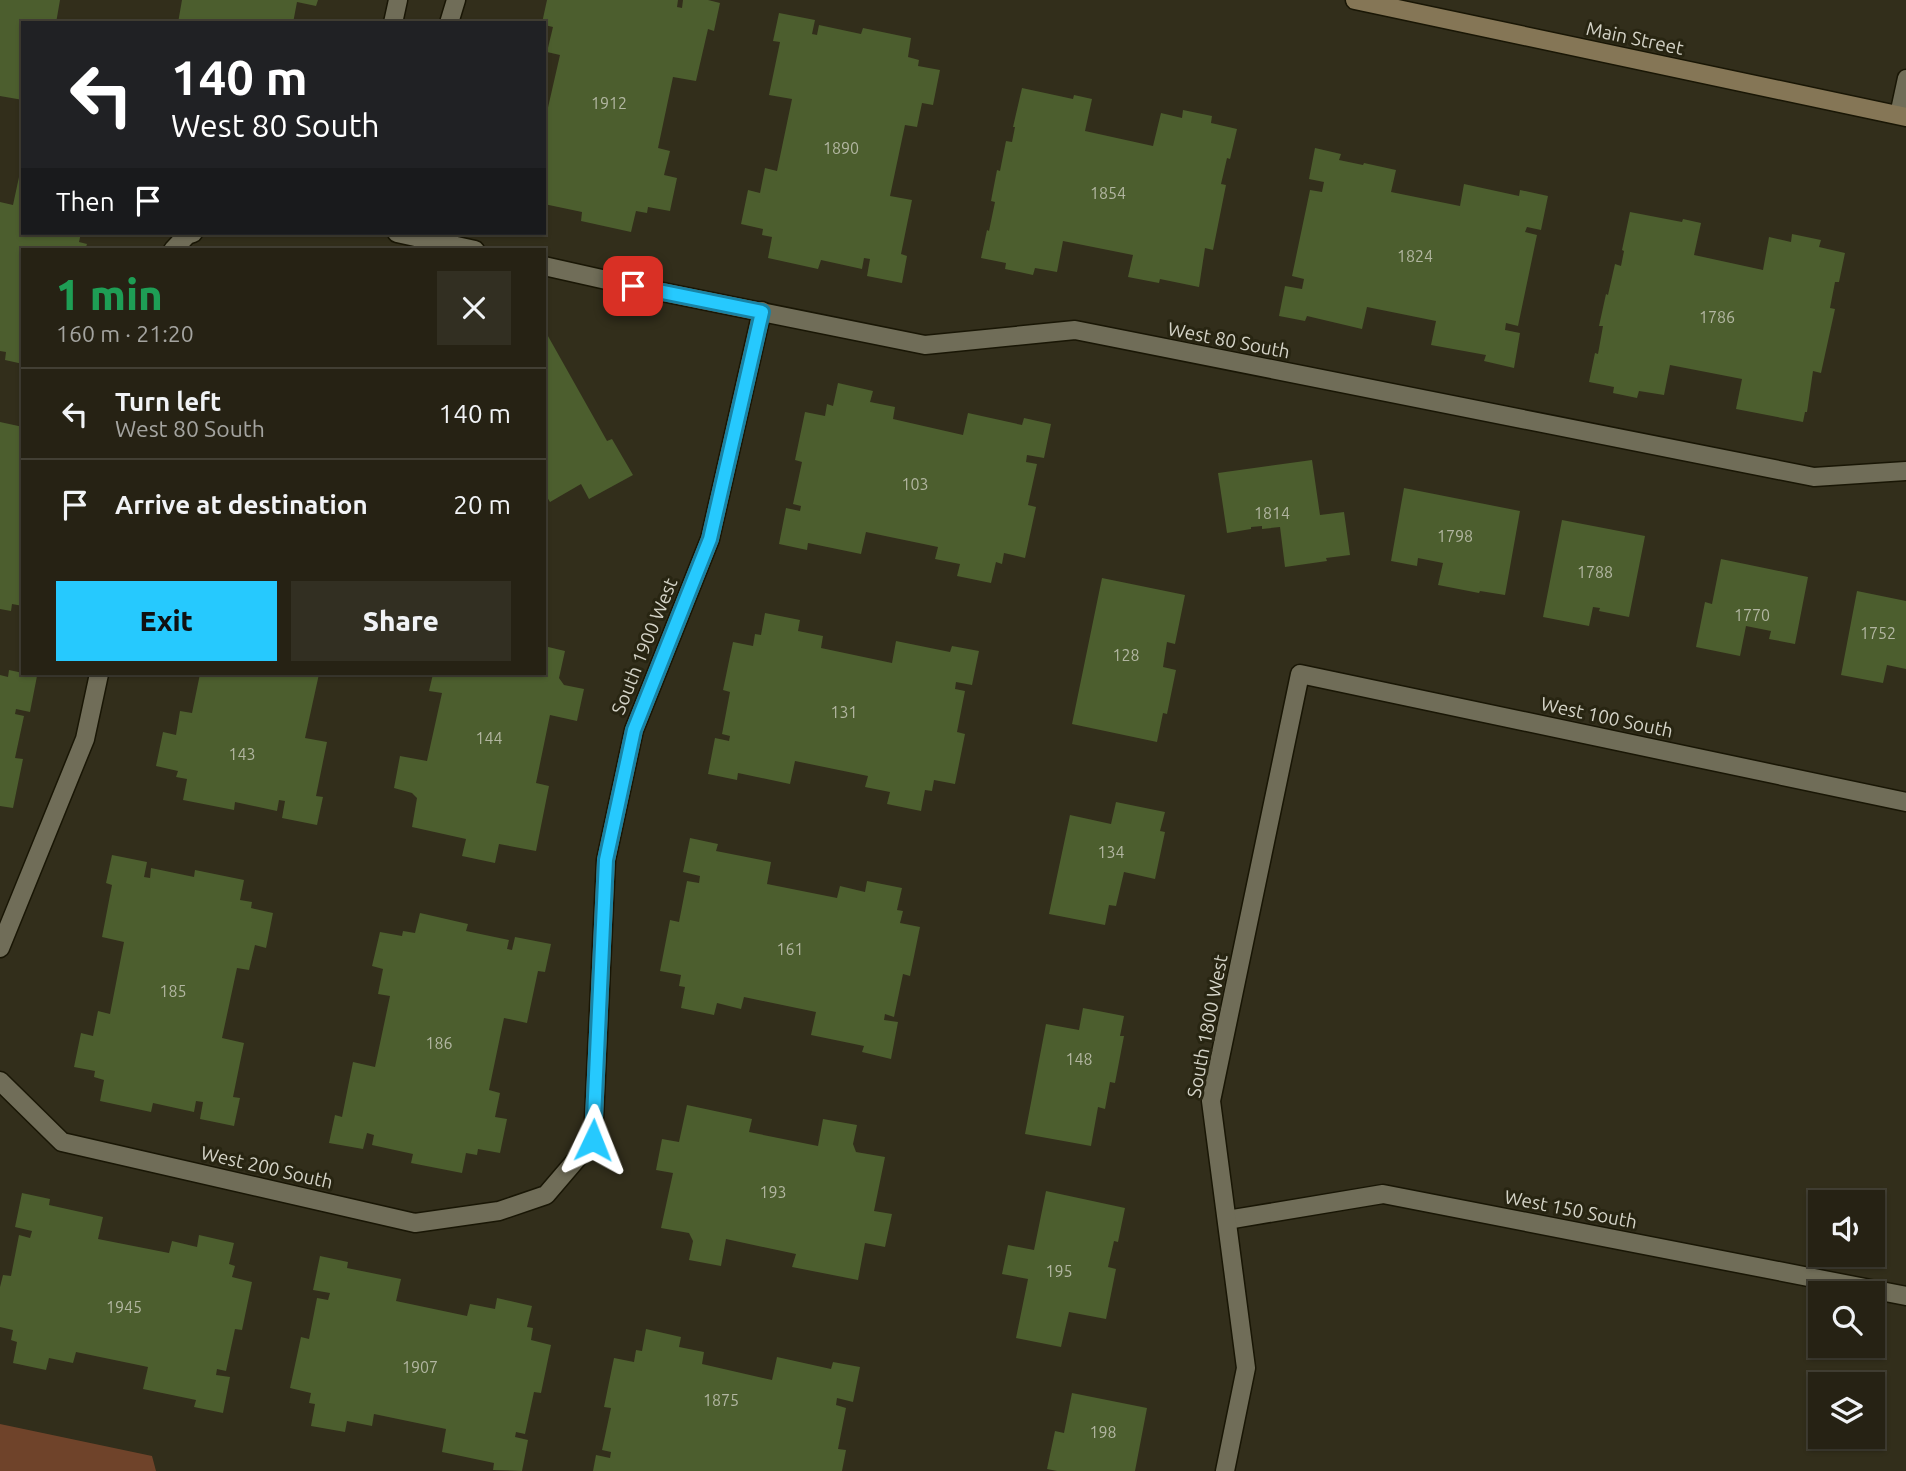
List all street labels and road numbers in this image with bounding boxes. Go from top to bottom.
street label: Main Street [1584,17,1686,59]
street label: West 80 South [1166,317,1292,363]
street label: South 1900 West [607,574,682,717]
street label: West 100 South [1539,692,1675,742]
street label: South 1800 West [1182,952,1232,1099]
street label: West 200 South [199,1141,335,1193]
street label: West 150 South [1503,1185,1639,1233]

